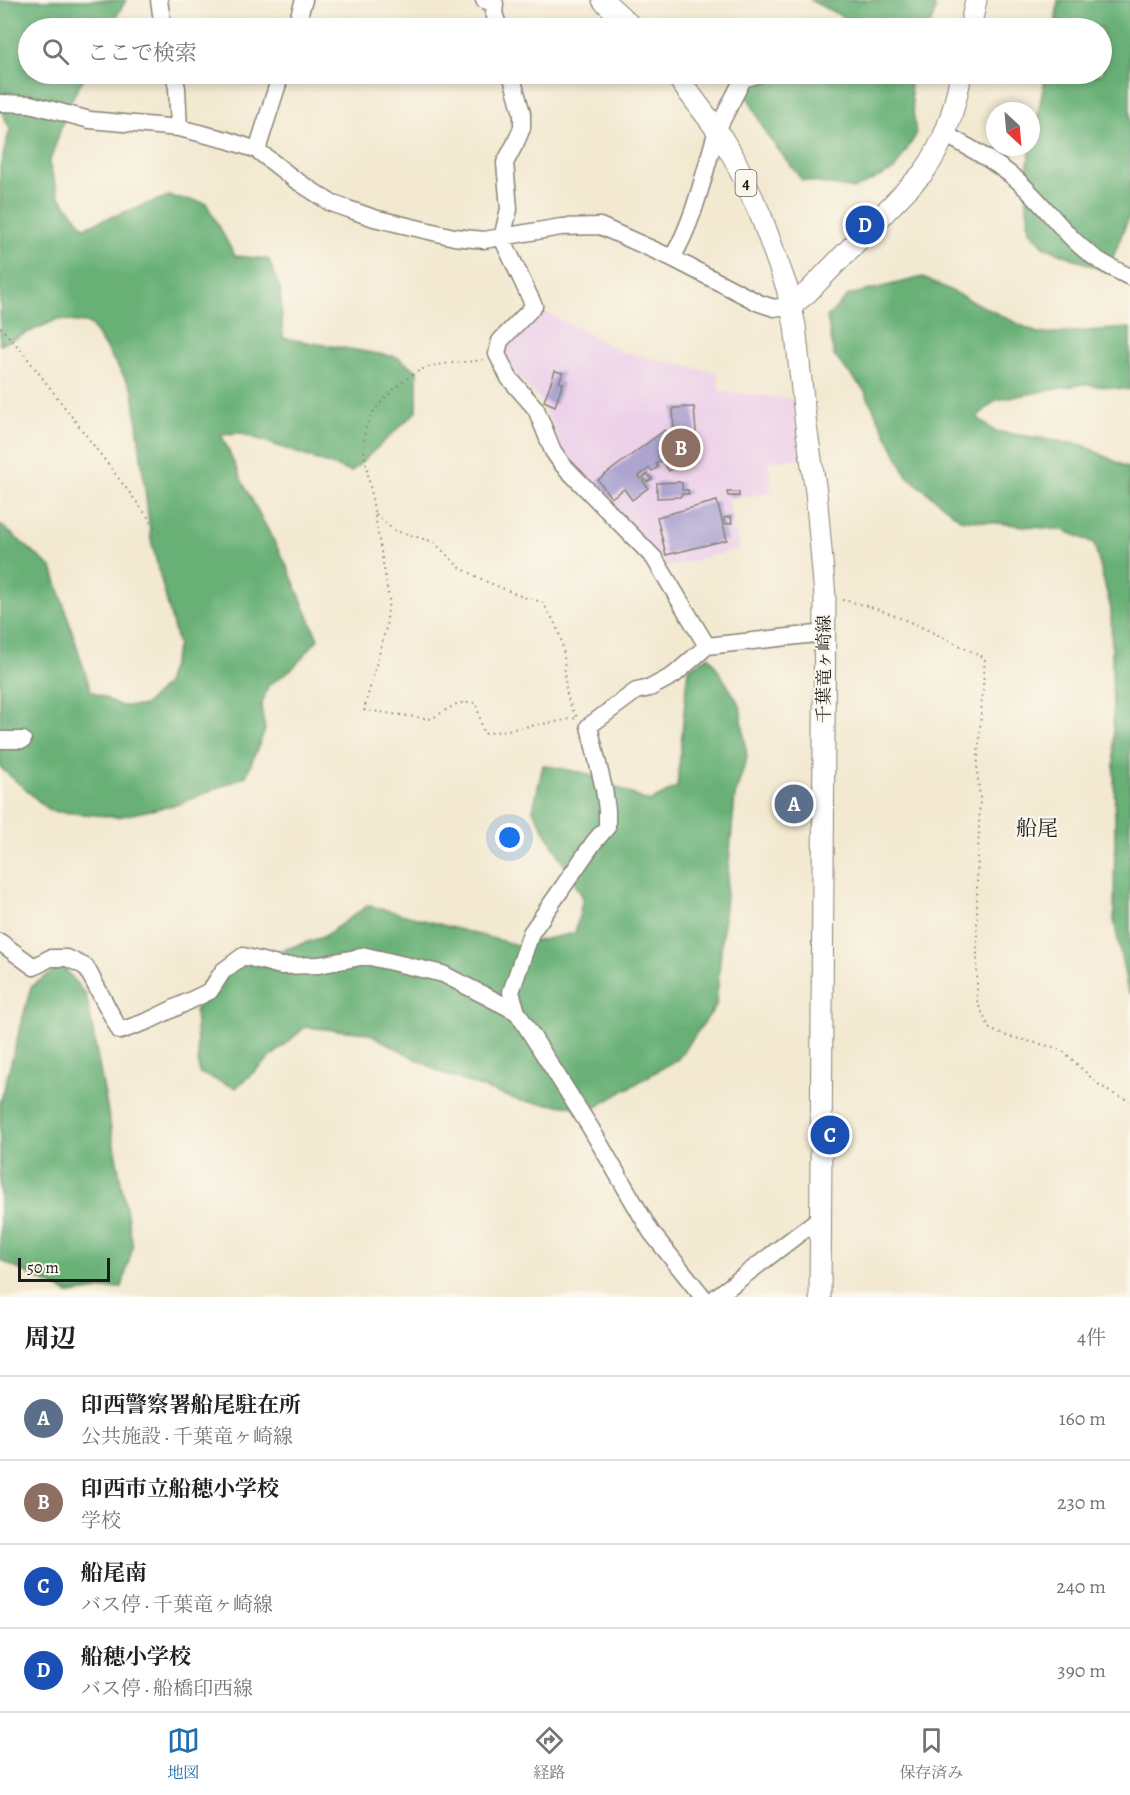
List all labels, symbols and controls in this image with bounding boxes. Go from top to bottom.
search box [18,18,1112,84]
icon: search [39,35,72,68]
text: ここで検索 [87,38,197,68]
north arrow [986,102,1040,156]
road number: 4 [736,170,756,196]
pin: D [846,202,884,248]
pin: B [662,426,700,470]
street label: 千葉竜ヶ崎線 [812,615,836,723]
pin: A [774,782,814,826]
district label: 船尾 [1016,814,1058,842]
your location [495,823,524,852]
pin: C [810,1112,850,1158]
scale bar [18,1255,110,1282]
text: 50 m [27,1257,59,1279]
text: 周辺 [24,1321,76,1356]
text: 4件 [1077,1324,1106,1351]
text: 印西警察署船尾駐在所 [81,1390,301,1420]
text: A [37,1405,50,1432]
text: 160 m [1059,1405,1106,1432]
text: 公共施設 · 千葉竜ヶ崎線 [81,1423,293,1450]
text: 印西市立船穂小学校 [81,1474,279,1504]
text: B [37,1489,50,1516]
text: 230 m [1057,1489,1106,1516]
text: 学校 [81,1507,121,1534]
text: 船尾南 [81,1558,147,1588]
text: C [37,1573,50,1600]
text: 240 m [1056,1573,1106,1600]
text: バス停 · 千葉竜ヶ崎線 [81,1591,273,1618]
text: 船穂小学校 [81,1642,191,1672]
text: D [37,1657,50,1684]
text: 390 m [1057,1657,1106,1684]
text: バス停 · 船橋印西線 [81,1675,253,1702]
tab: 地図 [167,1724,200,1784]
tab: 経路 [533,1724,566,1784]
tab: 保存済み [899,1724,963,1784]

